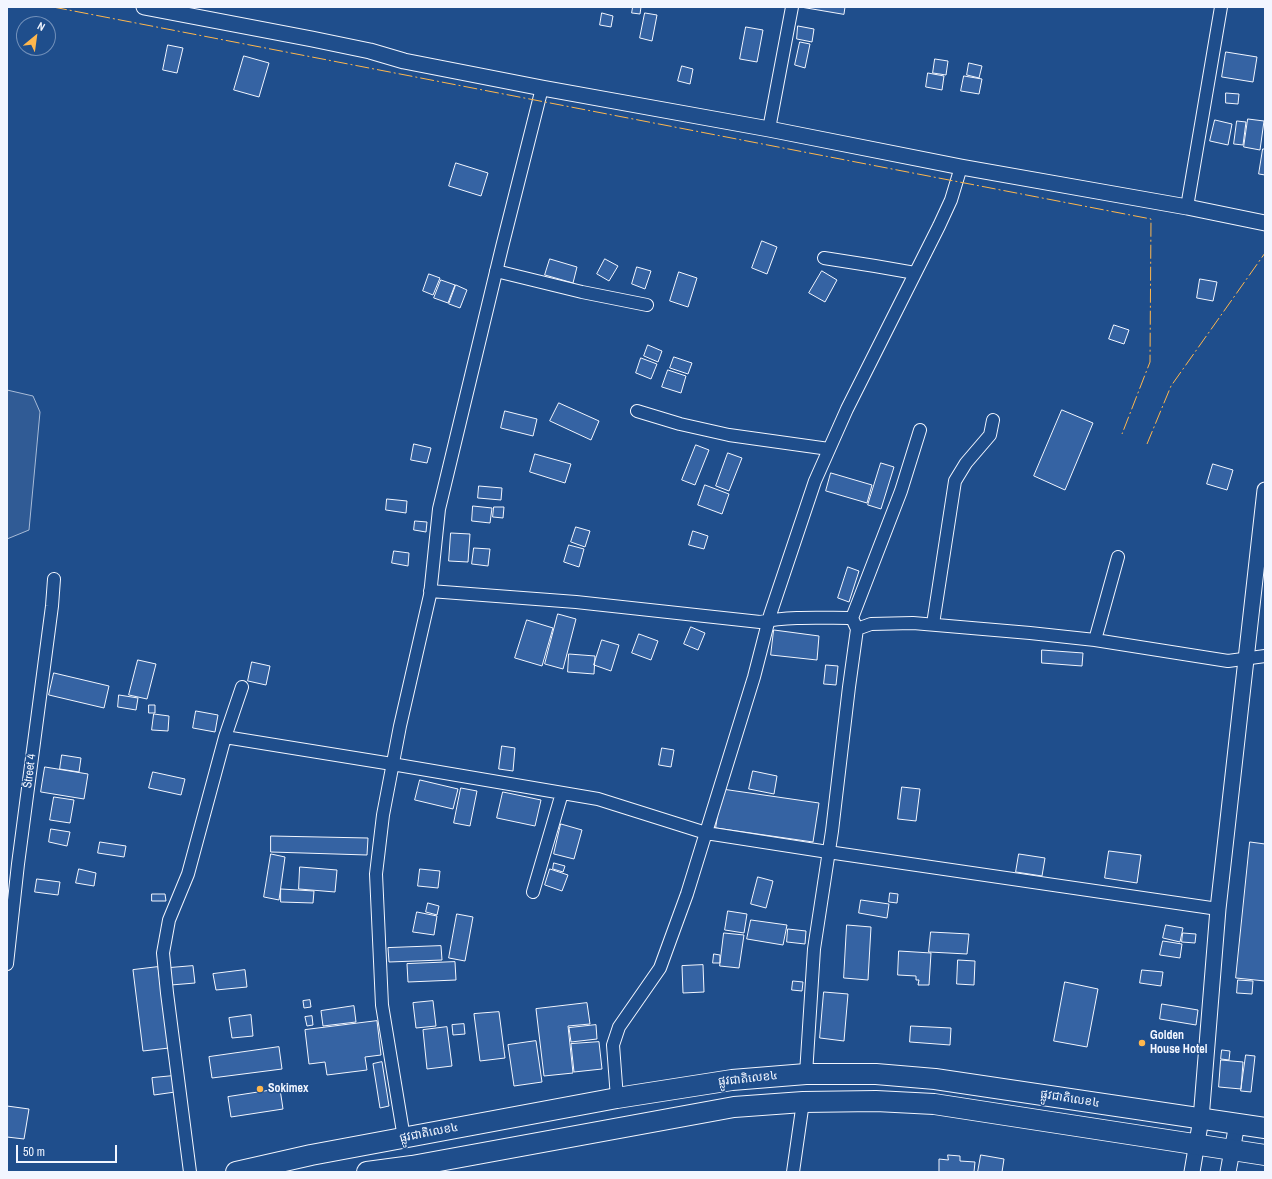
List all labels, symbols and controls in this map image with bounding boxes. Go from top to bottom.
north arrow [16,16,56,56]
text: N [35,19,48,34]
street label: S̄treet 4 [21,753,39,789]
place label: Golden House Hotel [1150,1029,1207,1057]
marker: Golden House Hotel [1137,1038,1147,1048]
street label: ផ្លូវជាតិលេខ៤ [717,1069,779,1089]
place label: Sokimex [268,1082,308,1096]
marker: Sokimex [255,1084,265,1094]
street label: ផ្លូវជាតិលេខ៤ [1039,1087,1101,1111]
street label: ផ្លូវជាតិលេខ៤ [398,1120,460,1146]
scale bar [18,1137,119,1163]
text: 50 m [23,1144,45,1160]

